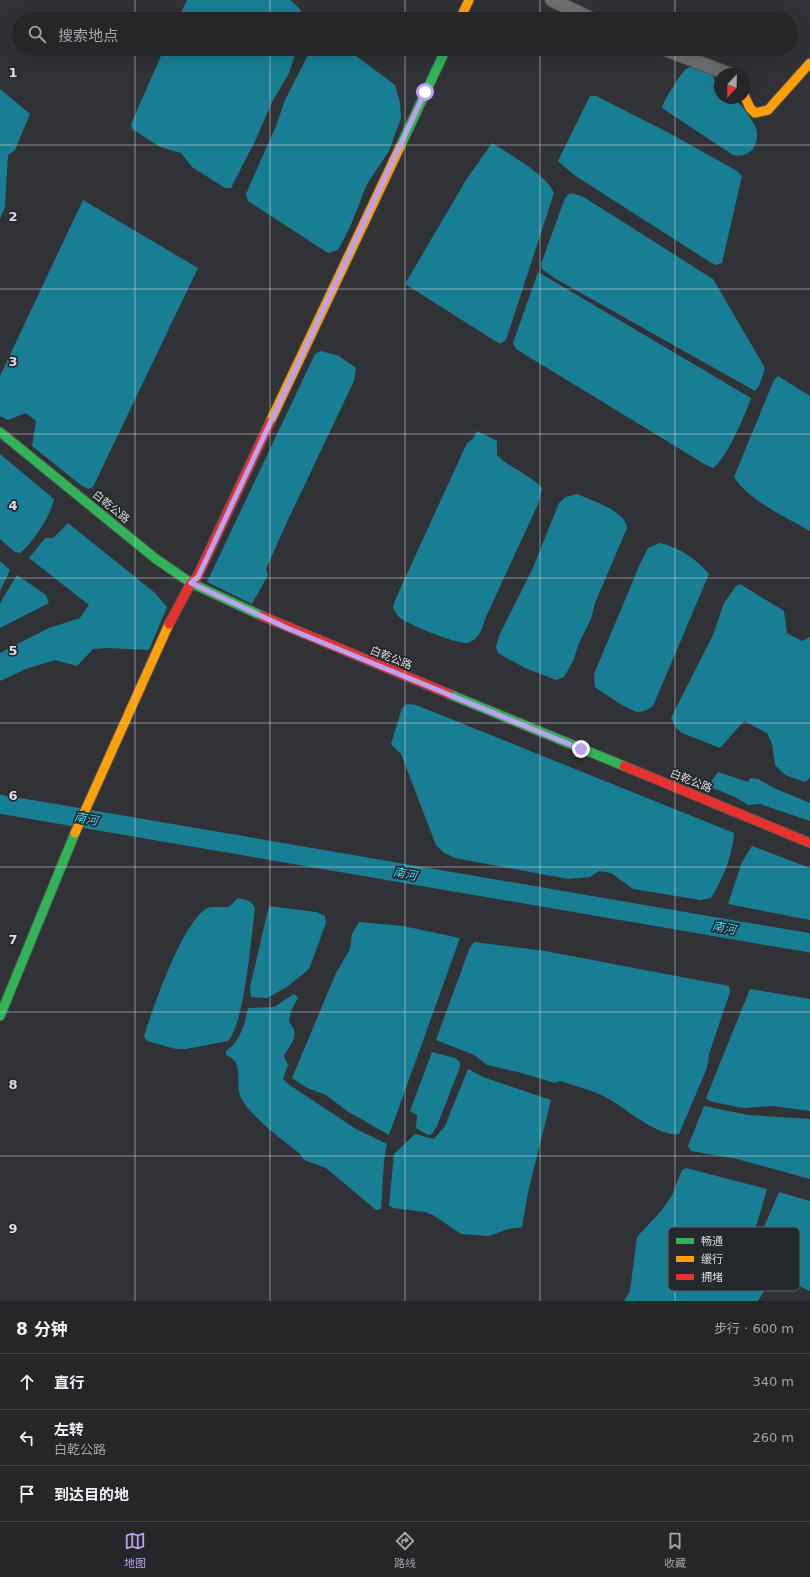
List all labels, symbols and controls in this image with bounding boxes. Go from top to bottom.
search box [12,12,798,56]
icon: search [26,23,48,45]
text: 搜索地点 [58,27,118,45]
text: 1 [8,65,18,80]
north arrow [714,68,750,104]
route start [416,83,434,101]
text: 2 [8,209,18,224]
text: 3 [8,354,18,369]
street label: 白乾公路 [90,488,132,526]
text: 4 [8,498,18,513]
text: 5 [8,643,18,658]
street label: 白乾公路 [368,644,414,672]
route end [572,740,590,758]
street label: 白乾公路 [668,767,714,795]
text: 6 [8,788,18,803]
water label: 南河 [73,810,101,828]
water label: 南河 [392,865,420,883]
water label: 南河 [711,919,739,937]
text: 7 [8,932,18,947]
text: 8 [8,1077,18,1092]
text: 9 [8,1221,18,1236]
legend [668,1227,800,1291]
text: 畅通 [701,1235,723,1248]
text: 缓行 [701,1253,723,1266]
text: 拥堵 [701,1271,723,1284]
text: 8 分钟 [16,1319,68,1339]
text: 步行 · 600 m [714,1321,794,1336]
icon: ahead [16,1371,38,1393]
text: 直行 [54,1374,84,1392]
text: 340 m [752,1374,794,1389]
text: 左转 [54,1421,84,1439]
icon: left [16,1427,38,1449]
text: 260 m [752,1430,794,1445]
text: 白乾公路 [54,1442,106,1457]
icon: arrive [16,1483,38,1505]
text: 到达目的地 [54,1486,129,1504]
tab: 地图 [124,1530,146,1570]
tab: 路线 [394,1530,416,1570]
tab: 收藏 [664,1530,686,1570]

